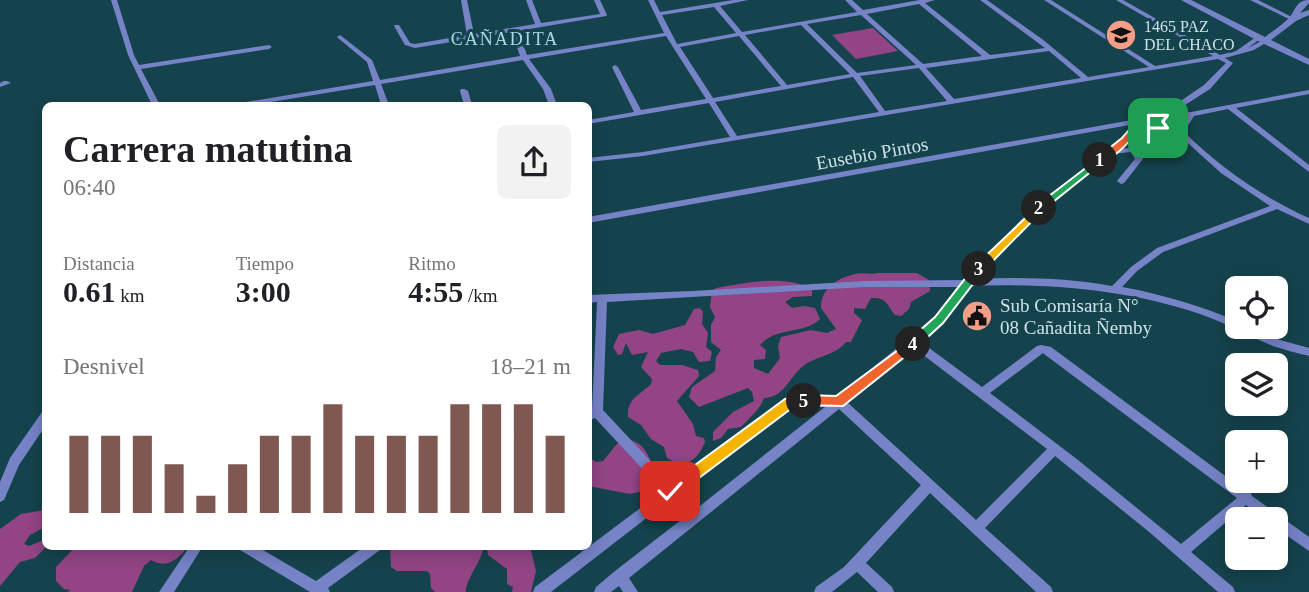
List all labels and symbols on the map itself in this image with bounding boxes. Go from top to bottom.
school or university icon: 1465 PAZ DEL CHACO [1104,18,1138,52]
place label: 1465 PAZ DEL CHACO [1144,18,1235,53]
district label: CAÑADITA [451,28,559,49]
pin [1128,98,1188,158]
street label: Eusebio Pintos [814,133,930,174]
pin: 1 [1082,142,1118,178]
pin: 2 [1021,190,1056,226]
pin: 3 [962,252,996,286]
place label: Sub Comisaría N° 08 Cañadita Ñemby [1000,295,1152,338]
public building icon: Sub Comisaría N° 08 Cañadita Ñemby [960,299,994,333]
pin: 4 [895,326,930,362]
pin: 5 [786,384,822,418]
pin [640,461,700,521]

